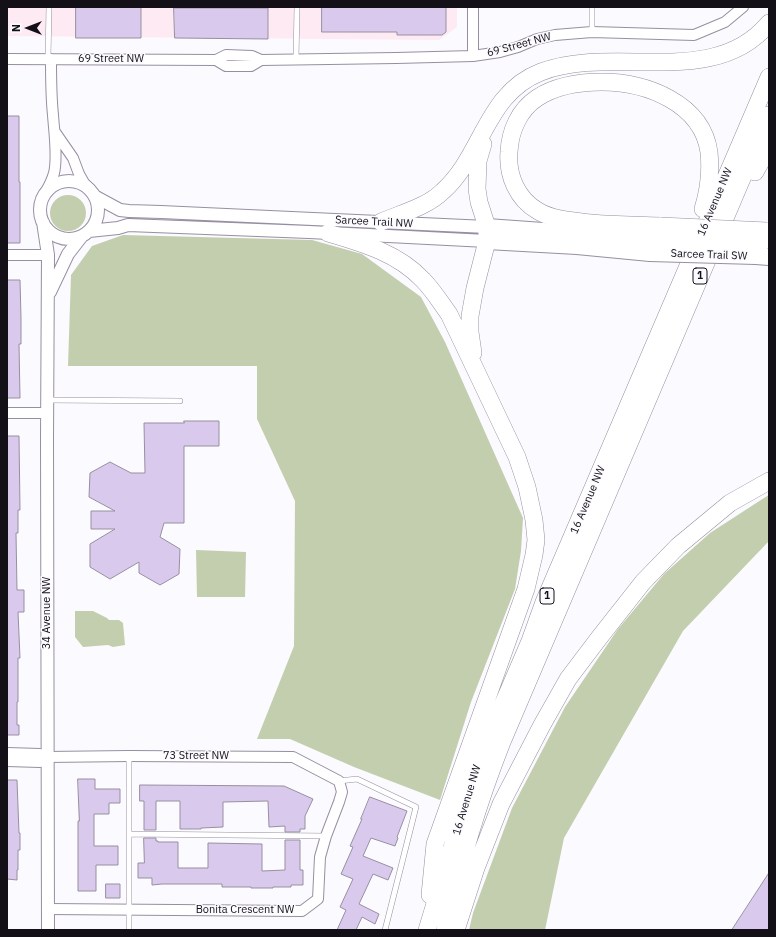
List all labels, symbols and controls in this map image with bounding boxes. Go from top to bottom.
north arrow [8,8,48,48]
text: N [9,24,23,32]
street label: 69 Street NW [485,30,553,60]
street label: 69 Street NW [78,52,144,66]
street label: 16 Avenue NW [695,166,735,238]
street label: Sarcee Trail NW [335,213,413,231]
street label: Sarcee Trail SW [670,247,748,263]
road number: 1 [693,268,707,284]
street label: 16 Avenue NW [568,464,608,536]
street label: 34 Avenue NW [40,577,54,649]
road number: 1 [540,588,554,604]
street label: 73 Street NW [163,749,229,763]
street label: 16 Avenue NW [450,763,484,837]
street label: Bonita Crescent NW [196,903,294,917]

